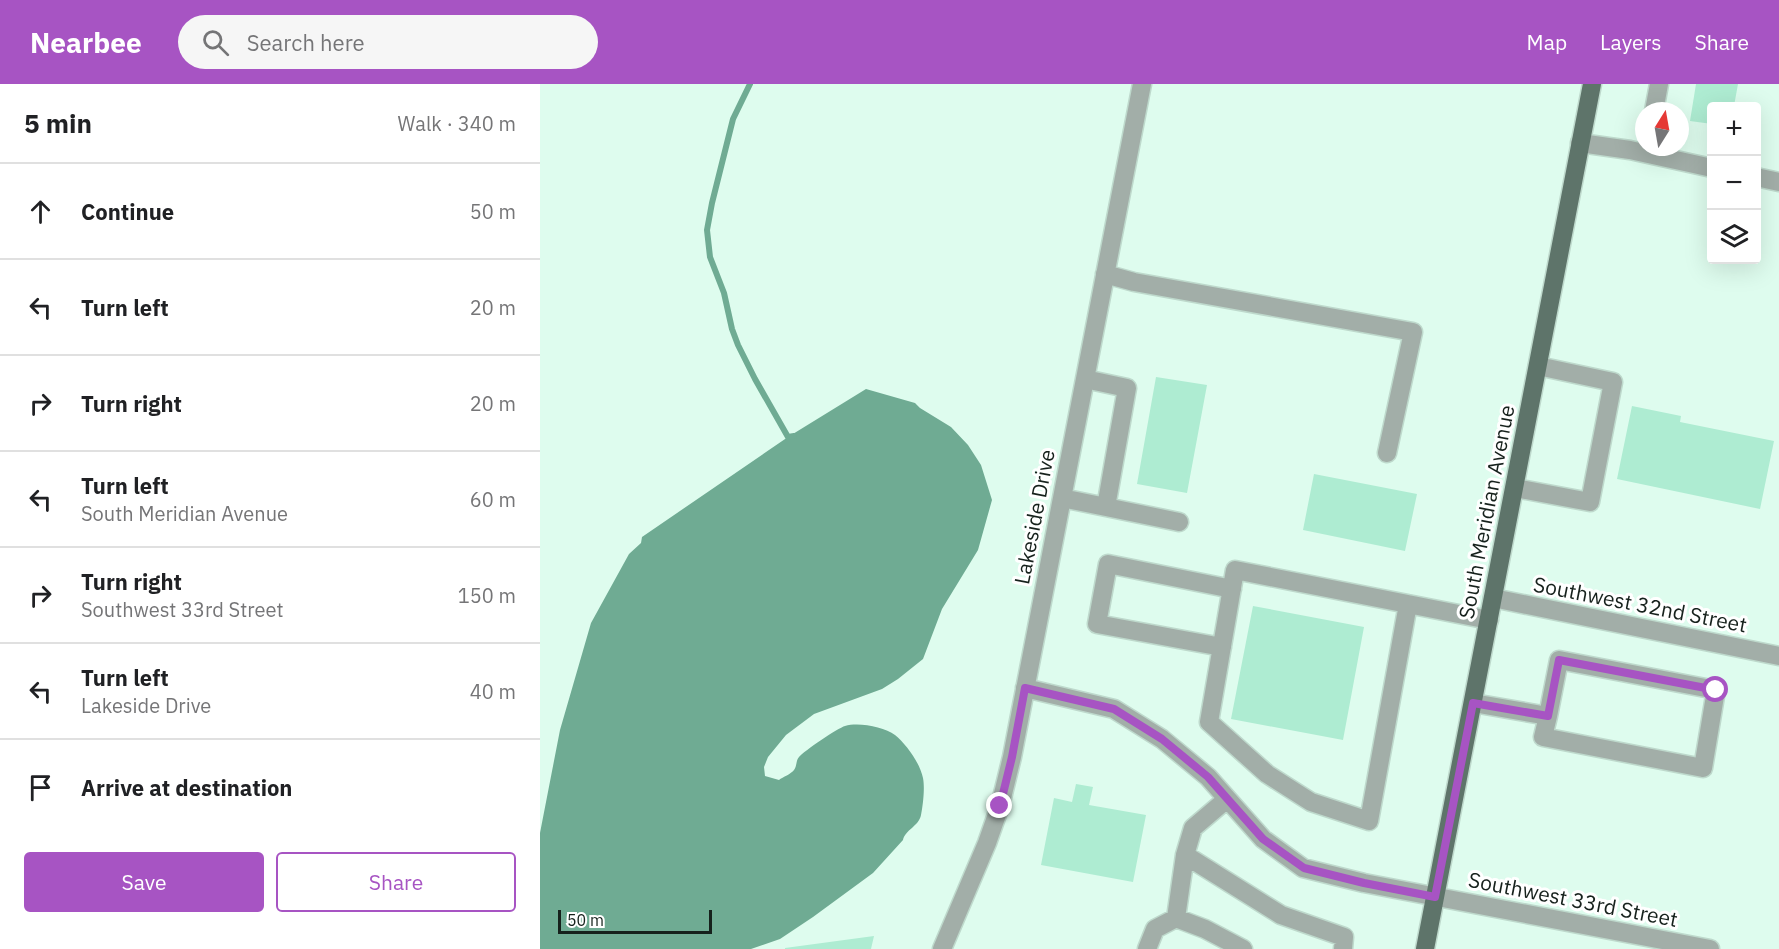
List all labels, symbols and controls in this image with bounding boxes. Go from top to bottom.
search box [178,15,598,69]
text: Nearbee [30,24,142,61]
icon: search [199,26,232,59]
text: Search here [247,28,365,57]
text: Map [1527,28,1567,56]
text: Layers [1600,28,1662,56]
text: Share [1695,28,1749,56]
north arrow [1635,102,1689,156]
map controls [1707,102,1761,264]
button: + [1707,102,1761,156]
text: 5 min [24,106,92,140]
text: Walk · 340 m [398,110,516,137]
button: − [1707,156,1761,210]
icon: ahead [24,195,57,228]
text: Continue [81,197,174,226]
text: 50 m [470,198,516,225]
button: layers [1707,210,1761,264]
icon: left [24,291,57,324]
text: Turn left [81,293,169,322]
text: 20 m [470,294,516,321]
icon: right [24,387,57,420]
text: Turn right [81,389,182,418]
text: 20 m [470,390,516,417]
street label: South Meridian Avenue [1452,402,1520,621]
street label: Lakeside Drive [1007,447,1061,587]
text: Turn left [81,471,169,500]
icon: left [24,483,57,516]
text: 60 m [470,486,516,513]
text: South Meridian Avenue [81,500,288,527]
text: Turn right [81,567,182,596]
street label: Southwest 32nd Street [1531,570,1749,638]
icon: right [24,579,57,612]
text: 150 m [458,582,516,609]
text: Southwest 33rd Street [81,596,283,623]
text: Turn left [81,663,169,692]
icon: left [24,675,57,708]
route start [1702,676,1728,702]
text: 40 m [470,678,516,705]
text: Lakeside Drive [81,692,211,719]
icon: arrive [24,771,57,804]
text: Arrive at destination [81,773,292,802]
route end [986,792,1012,818]
button: Save [24,852,264,912]
button: Share [276,852,516,912]
street label: Southwest 33rd Street [1466,865,1680,933]
scale bar [558,907,712,934]
text: 50 m [567,910,604,930]

